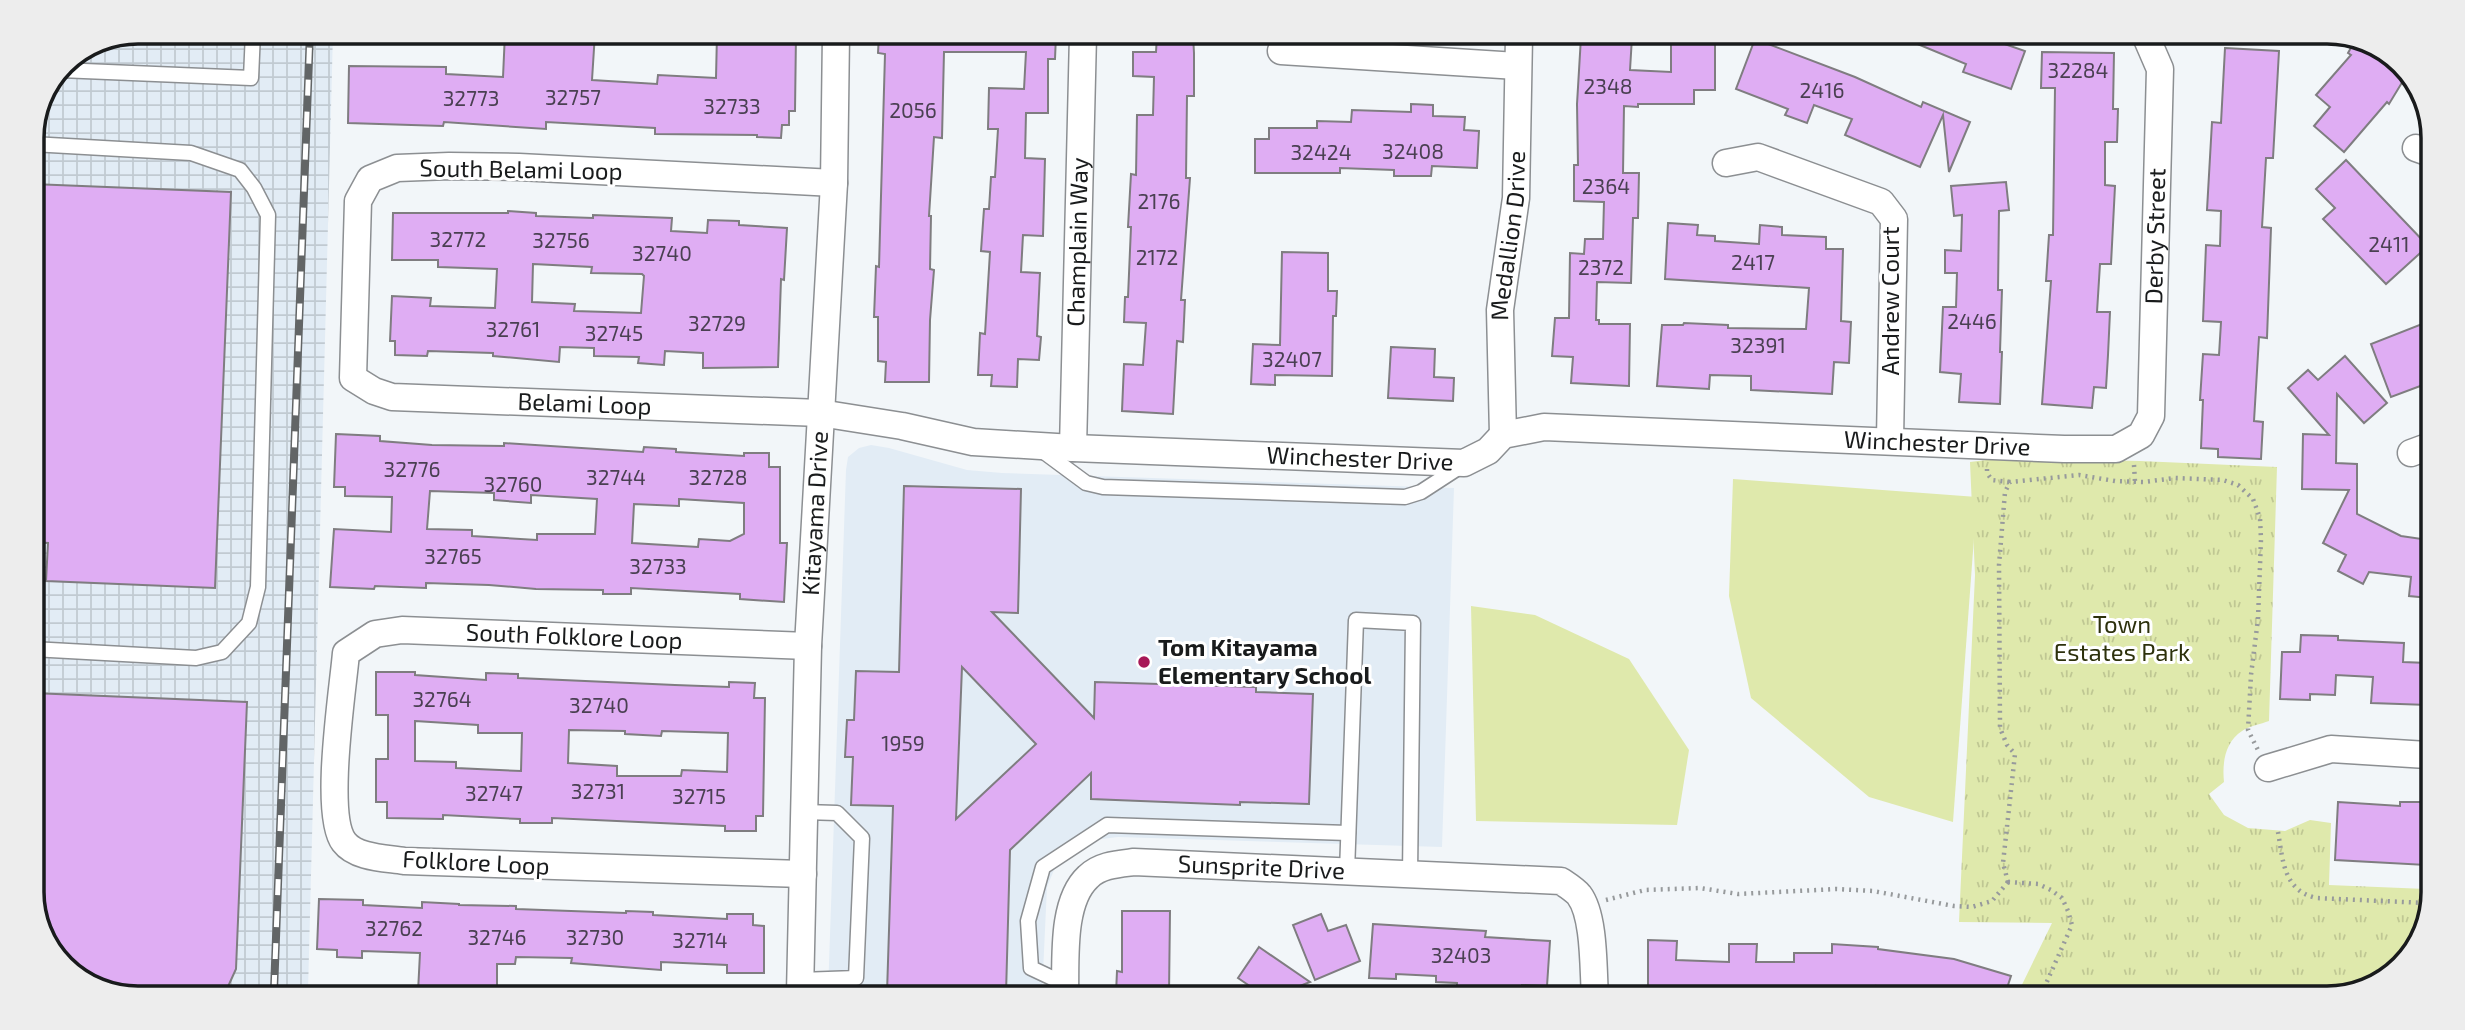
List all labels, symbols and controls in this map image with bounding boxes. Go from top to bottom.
house number: 32284 [2048,57,2108,82]
house number: 2348 [1583,73,1633,98]
house number: 2416 [1799,77,1845,102]
house number: 32757 [545,84,601,109]
house number: 32773 [443,85,499,110]
house number: 32733 [703,93,761,118]
house number: 2056 [889,97,937,122]
house number: 32408 [1382,138,1444,163]
house number: 32424 [1290,139,1352,164]
street label: Medallion Drive [1484,150,1530,321]
street label: South Belami Loop [419,152,623,185]
street label: Champlain Way [1060,157,1093,327]
street label: Derby Street [2138,168,2170,305]
house number: 2364 [1582,173,1630,198]
house number: 2176 [1138,188,1180,213]
house number: 32772 [430,226,486,251]
street label: Andrew Court [1875,226,1904,376]
house number: 32756 [532,227,590,252]
house number: 2411 [2368,231,2410,256]
house number: 32740 [632,240,692,265]
house number: 2172 [1136,244,1178,269]
house number: 2417 [1731,249,1775,274]
house number: 2372 [1578,254,1624,279]
house number: 2446 [1947,308,1997,333]
house number: 32729 [688,310,746,335]
house number: 32761 [486,316,540,341]
house number: 32745 [585,320,643,345]
house number: 32391 [1730,332,1786,357]
house number: 32407 [1262,346,1322,371]
street label: Belami Loop [517,386,652,420]
street label: Winchester Drive [1843,424,2031,461]
street label: Kitayama Drive [795,430,833,596]
street label: Winchester Drive [1266,439,1454,476]
house number: 32776 [384,456,441,481]
house number: 32744 [586,464,646,489]
house number: 32728 [689,464,747,489]
house number: 32760 [484,471,542,496]
house number: 32765 [424,543,482,568]
house number: 32733 [629,553,687,578]
park label: Town Estates Park [2054,609,2190,666]
street label: South Folklore Loop [465,617,683,654]
place label: Tom Kitayama Elementary School [1158,632,1371,689]
marker: Tom Kitayama Elementary School [1136,654,1152,670]
house number: 32764 [412,686,472,711]
house number: 32740 [569,692,629,717]
house number: 1959 [881,730,925,755]
house number: 32731 [571,778,625,803]
house number: 32747 [465,780,523,805]
house number: 32715 [672,783,726,808]
street label: Folklore Loop [402,843,550,880]
street label: Sunsprite Drive [1177,848,1346,884]
house number: 32762 [365,915,423,940]
house number: 32746 [467,924,527,949]
house number: 32730 [566,924,624,949]
house number: 32714 [672,927,728,952]
house number: 32403 [1431,942,1491,967]

